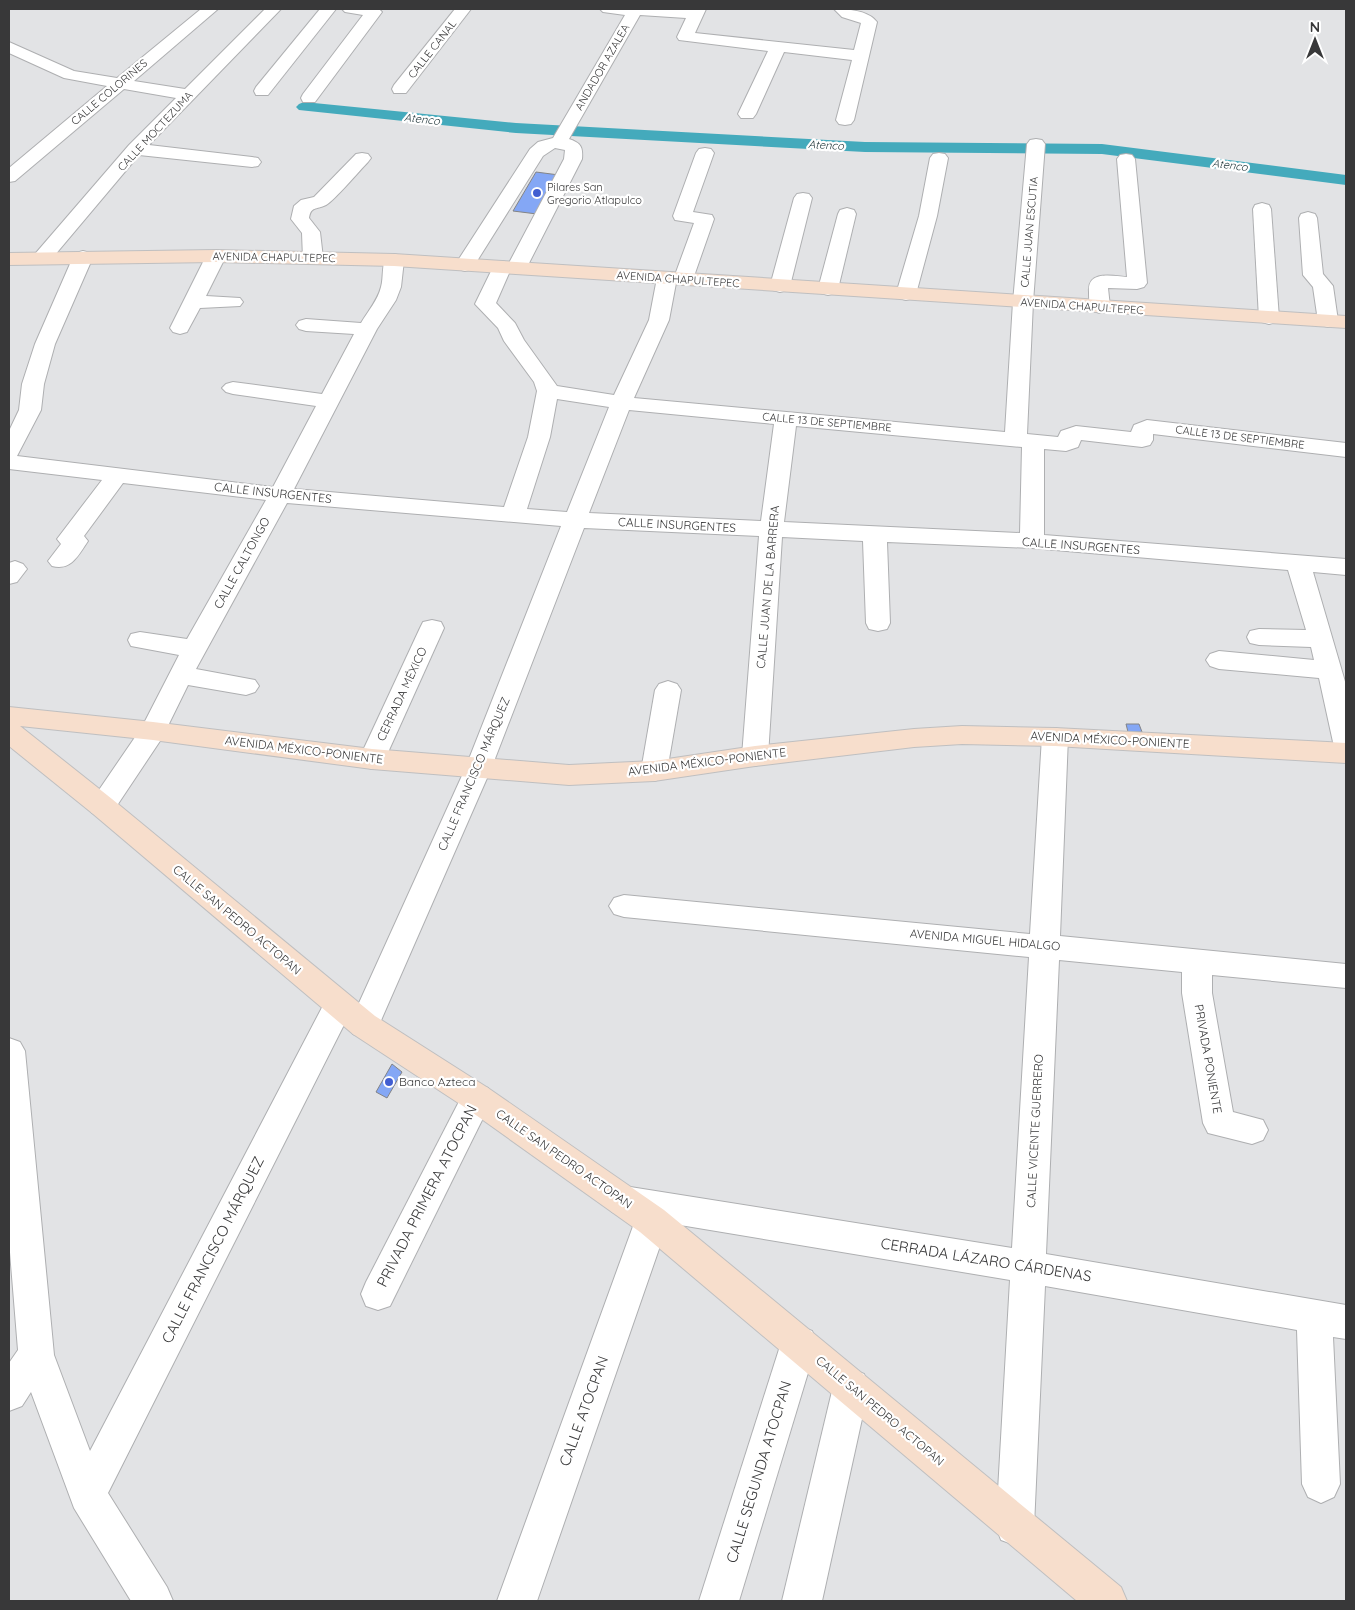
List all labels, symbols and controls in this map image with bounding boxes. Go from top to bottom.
north arrow [1290,15,1340,65]
street label: CALLE CANAL [405,17,459,81]
text: N [1310,18,1320,36]
street label: ANDADOR AZALEA [572,21,632,113]
street label: CALLE COLORINES [68,56,150,128]
street label: CALLE MOCTEZUMA [114,88,196,174]
water label: Atenco [404,110,442,128]
water label: Atenco [808,137,846,153]
water label: Atenco [1211,156,1250,174]
street label: CALLE JUAN ESCUTIA [1017,176,1041,288]
place label: Pilares San Gregorio Atlapulco [547,180,642,207]
marker: Pilares San Gregorio Atlapulco [531,187,543,199]
street label: AVENIDA CHAPULTEPEC [212,249,336,265]
street label: AVENIDA CHAPULTEPEC [616,268,740,290]
street label: AVENIDA CHAPULTEPEC [1020,295,1144,317]
street label: CALLE 13 DE SEPTIEMBRE [762,409,892,435]
street label: CALLE 13 DE SEPTIEMBRE [1175,422,1305,452]
street label: CALLE INSURGENTES [214,479,333,506]
street label: CALLE JUAN DE LA BARRERA [753,504,782,669]
street label: CALLE CALTONGO [210,514,273,611]
street label: CALLE INSURGENTES [618,514,737,535]
street label: CALLE INSURGENTES [1022,534,1141,557]
street label: CERRADA MÉXICO [373,644,430,743]
street label: CALLE FRANCISCO MÁRQUEZ [434,694,513,853]
street label: AVENIDA MÉXICO-PONIENTE [1030,728,1190,751]
street label: AVENIDA MÉXICO-PONIENTE [224,732,384,767]
street label: AVENIDA MÉXICO-PONIENTE [627,744,787,779]
street label: CALLE SAN PEDRO ACTOPAN [170,862,305,978]
street label: AVENIDA MIGUEL HIDALGO [909,925,1061,954]
street label: PRIVADA PONIENTE [1191,1003,1226,1115]
street label: CALLE VICENTE GUERRERO [1023,1054,1046,1208]
place label: Banco Azteca [399,1074,476,1089]
marker: Banco Azteca [383,1076,395,1088]
street label: PRIVADA PRIMERA ATOCPAN [372,1102,481,1290]
street label: CALLE SAN PEDRO ACTOPAN [493,1106,635,1211]
street label: CALLE FRANCISCO MÁRQUEZ [157,1153,268,1346]
street label: CERRADA LÁZARO CÁRDENAS [879,1233,1093,1286]
street label: CALLE ATOCPAN [555,1353,612,1469]
street label: CALLE SAN PEDRO ACTOPAN [813,1353,948,1469]
street label: CALLE SEGUNDA ATOCPAN [722,1378,795,1565]

